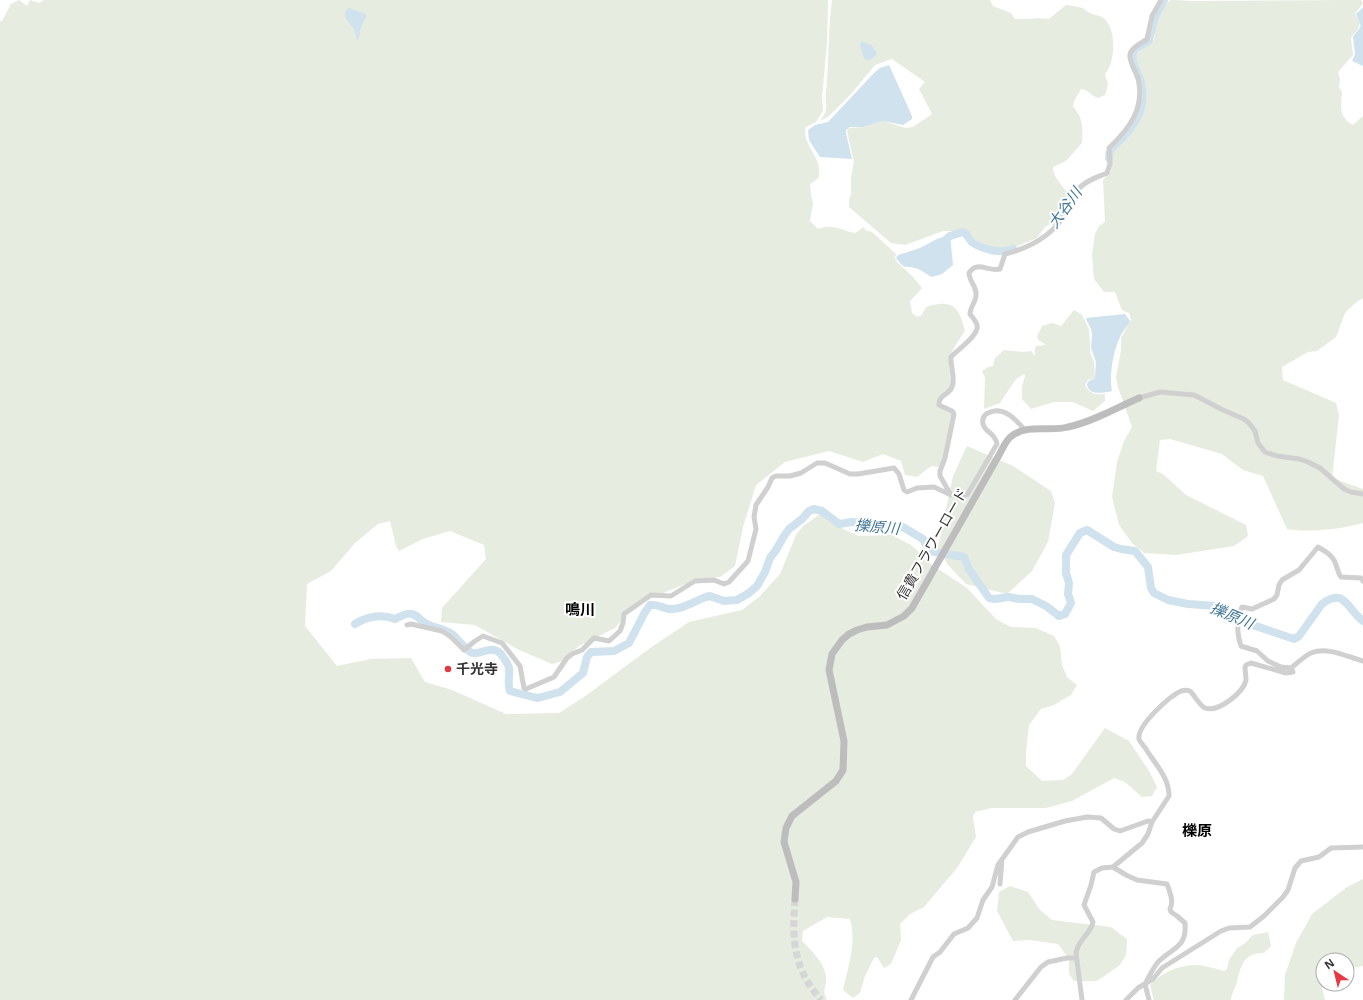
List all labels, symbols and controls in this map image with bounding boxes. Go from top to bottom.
water label: 大谷川 [1043,182,1087,231]
street label: 信貴フラワーロード [892,484,971,603]
water label: 擽原川 [854,514,902,538]
water label: 擽原川 [1208,597,1259,634]
district label: 鳴川 [565,599,595,619]
place label: 千光寺 [456,659,498,678]
marker: 千光寺 [443,664,453,674]
district label: 櫟原 [1182,820,1212,840]
north arrow [1315,952,1355,992]
text: N [1321,955,1337,972]

